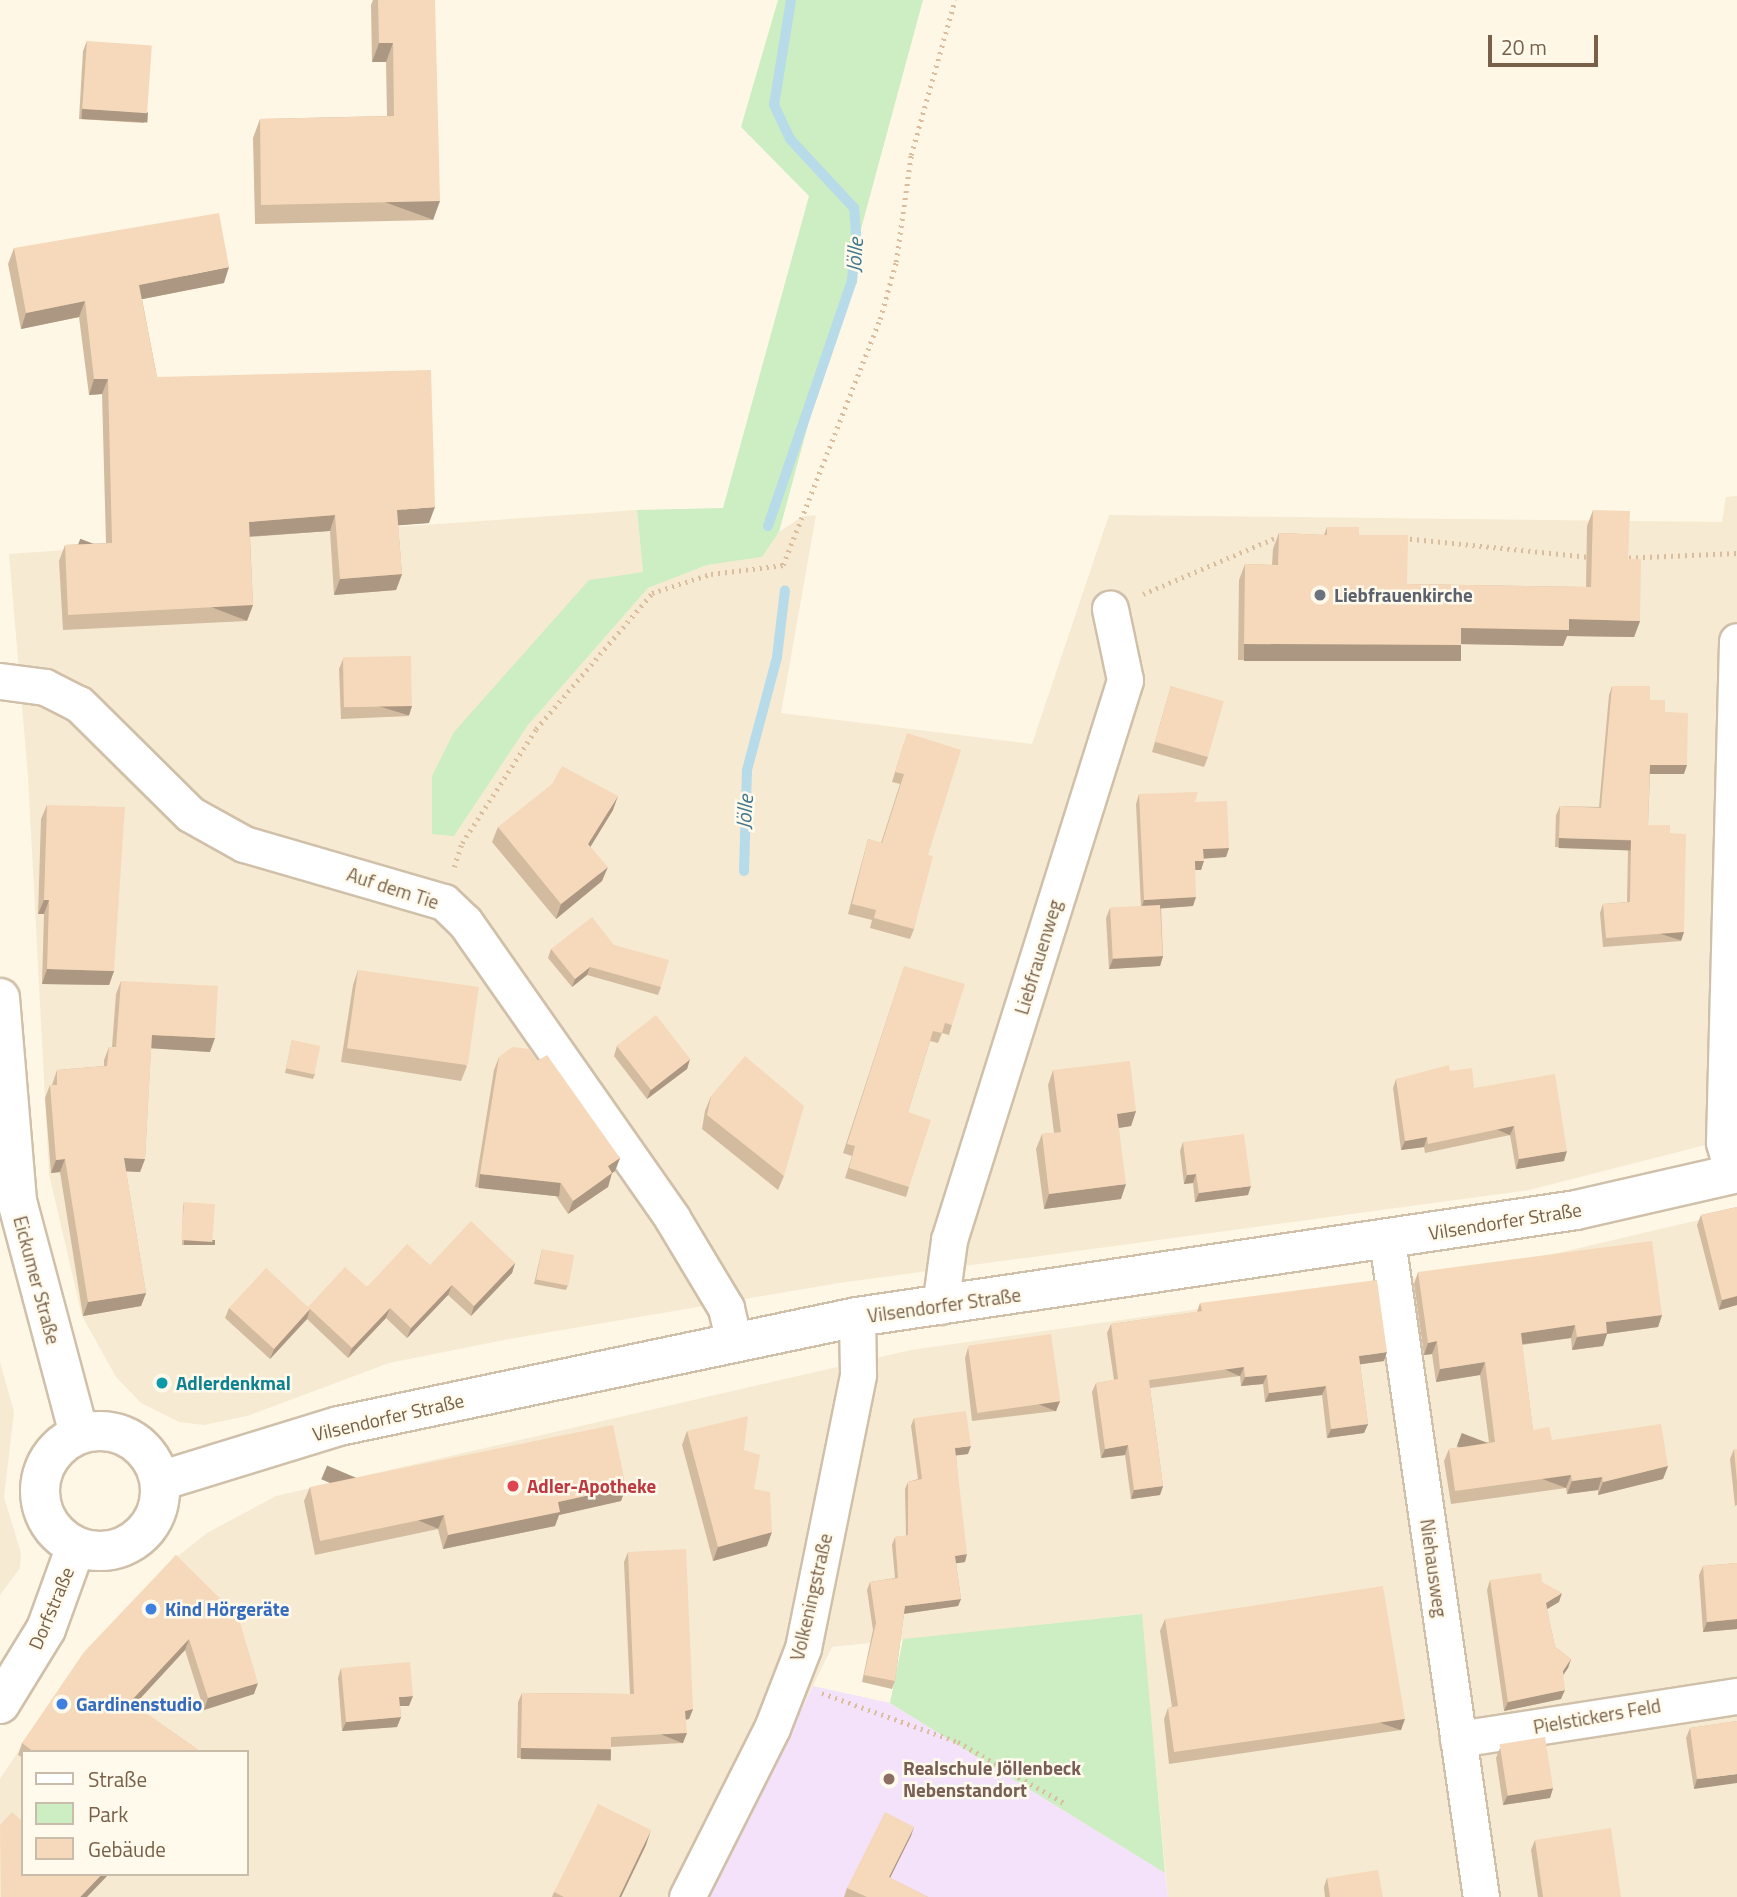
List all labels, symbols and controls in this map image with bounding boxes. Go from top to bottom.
scale bar [1492,21,1602,65]
text: 20 m [1501,31,1547,63]
water label: Jölle [840,237,868,273]
place label: Liebfrauenkirche [1334,584,1473,606]
marker: Liebfrauenkirche [1312,587,1328,603]
water label: Jölle [730,794,758,830]
street label: Auf dem Tie [344,862,442,914]
street label: Liebfrauenweg [1010,897,1066,1017]
street label: Vilsendorfer Straße [1427,1198,1583,1244]
street label: Eickumer Straße [9,1213,65,1347]
street label: Vilsendorfer Straße [866,1283,1022,1327]
place label: Adlerdenkmal [176,1372,291,1394]
marker: Adlerdenkmal [154,1375,170,1391]
street label: Vilsendorfer Straße [310,1388,466,1446]
place label: Adler-Apotheke [527,1475,656,1497]
marker: Adler-Apotheke [505,1478,521,1494]
street label: Niehausweg [1416,1517,1452,1619]
street label: Volkeningstraße [785,1531,837,1663]
street label: Dorfstraße [23,1563,79,1653]
place label: Kind Hörgeräte [165,1598,289,1620]
marker: Kind Hörgeräte [143,1601,159,1617]
place label: Gardinenstudio [76,1693,202,1715]
street label: Pielstickers Feld [1531,1694,1663,1738]
marker: Gardinenstudio [54,1696,70,1712]
legend [21,1750,248,1876]
place label: Realschule Jöllenbeck Nebenstandort [903,1757,1081,1801]
text: Straße [88,1763,147,1795]
marker: Realschule Jöllenbeck Nebenstandort [881,1771,897,1787]
text: Park [88,1798,128,1830]
text: Gebäude [88,1833,166,1865]

